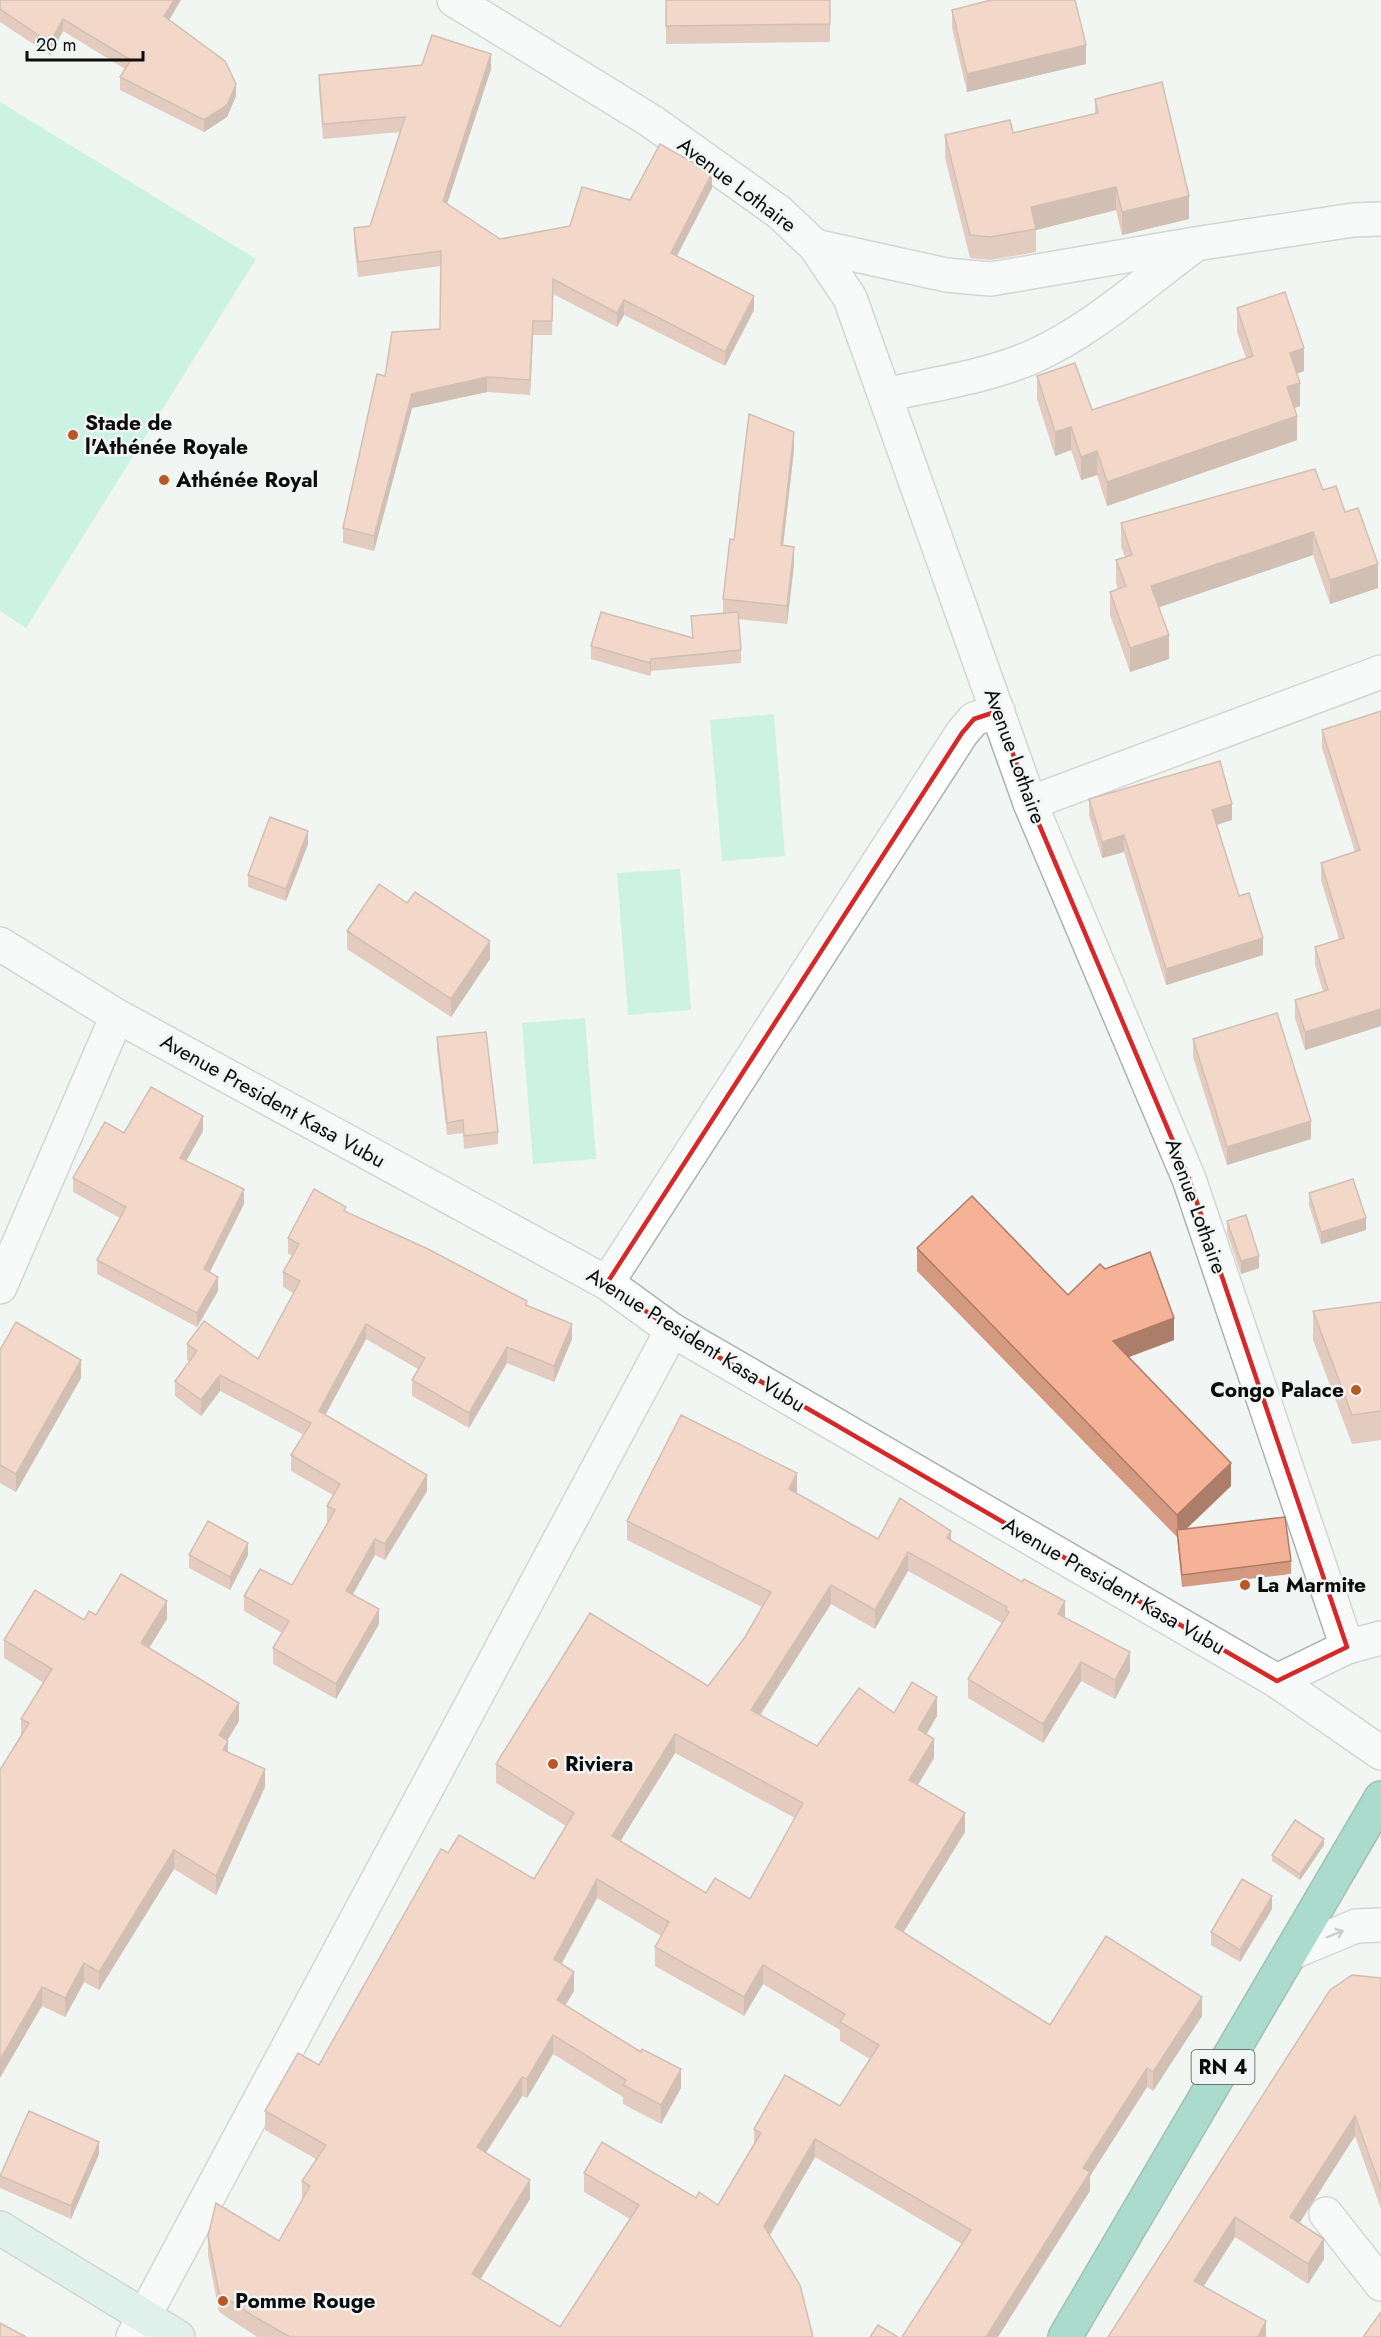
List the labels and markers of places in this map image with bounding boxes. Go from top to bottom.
place label: Stade de l'Athénée Royale [85,408,248,462]
marker: Stade de l'Athénée Royale [66,428,80,442]
place label: Athénée Royal [175,465,318,495]
marker: Athénée Royal [157,473,171,487]
place label: Congo Palace [1210,1375,1344,1405]
marker: Congo Palace [1349,1383,1363,1397]
place label: La Marmite [1257,1570,1366,1600]
marker: La Marmite [1238,1578,1252,1592]
place label: Riviera [565,1749,633,1779]
marker: Riviera [546,1757,560,1771]
place label: Pomme Rouge [235,2286,376,2316]
marker: Pomme Rouge [216,2294,230,2308]

